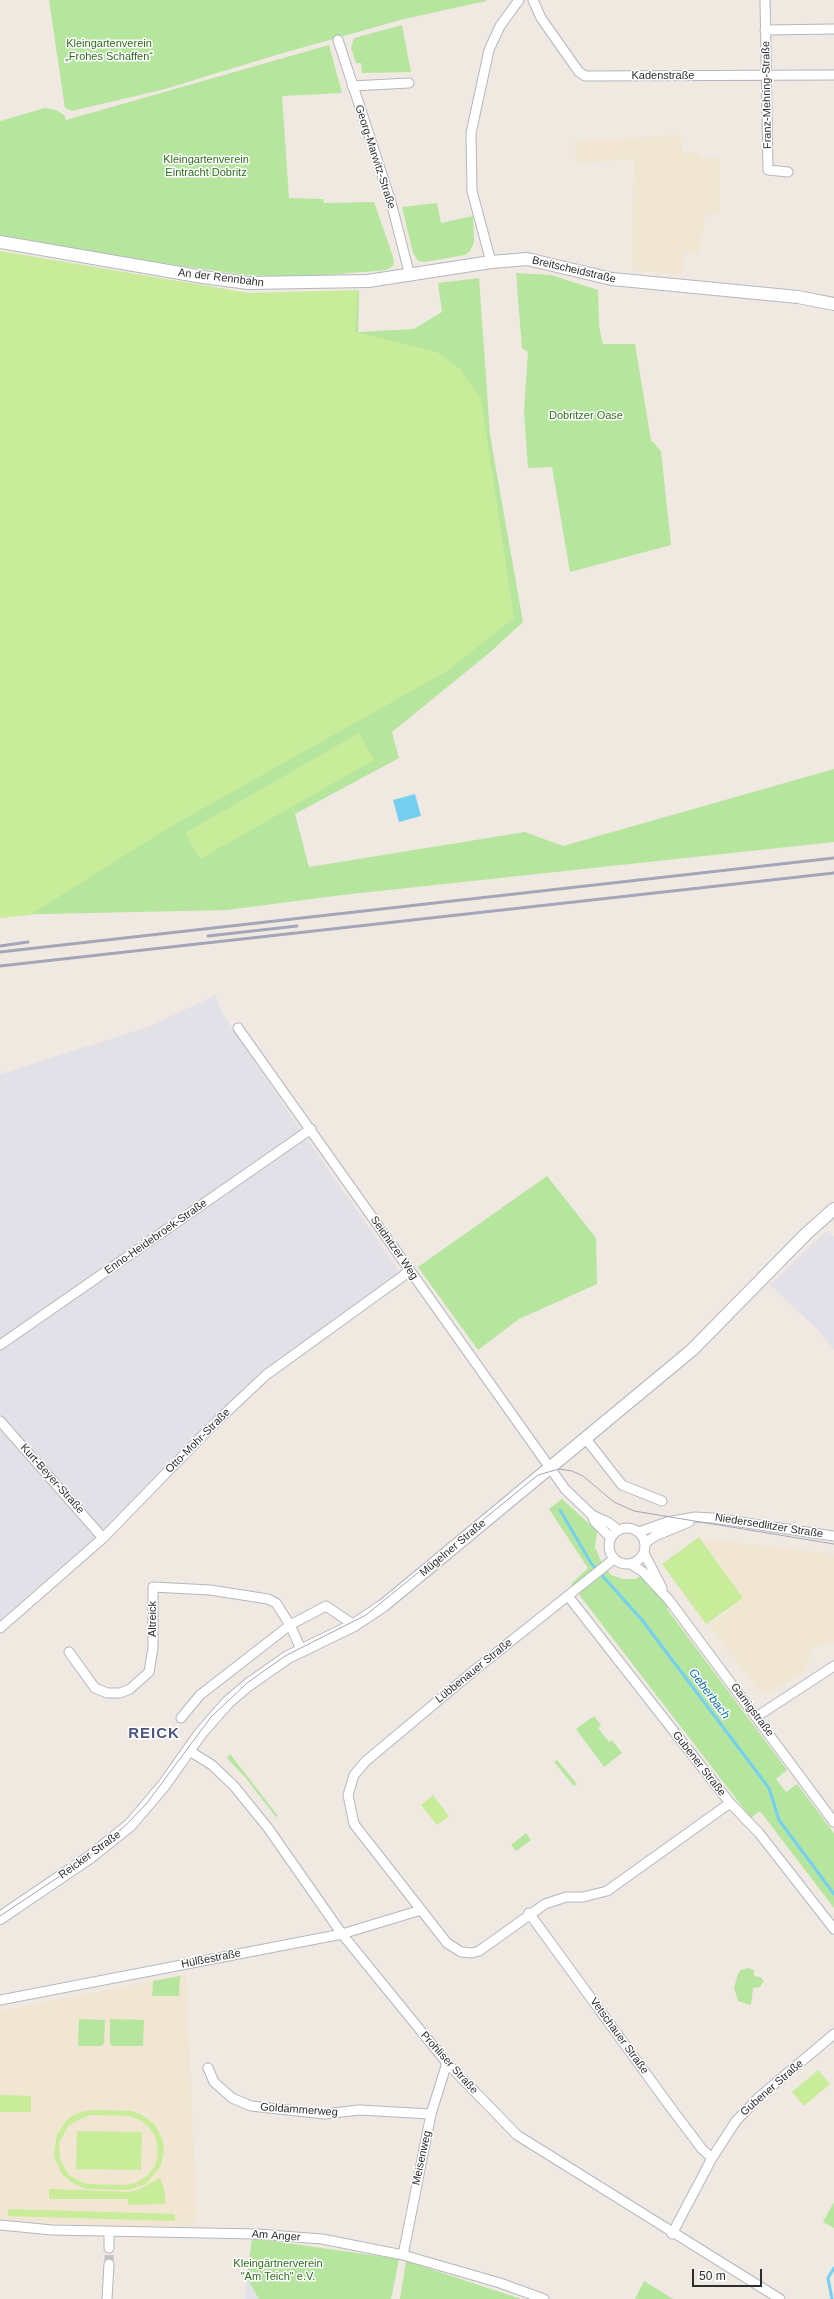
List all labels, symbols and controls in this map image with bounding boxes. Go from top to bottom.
park label: Kleingartenverein „Frohes Schaffen“ [65,37,153,63]
street label: Franz-Mehring-Straße [759,41,775,149]
street label: Kadenstraße [632,69,694,83]
street label: Georg-Marwitz-Straße [352,103,398,211]
park label: Kleingartenverein Eintracht Dobritz [163,153,249,179]
street label: Breitscheidstraße [531,254,617,286]
street label: An der Rennbahn [177,266,265,290]
park label: Dobritzer Oase [549,409,623,423]
street label: Enno-Heidebroek-Straße [102,1197,210,1277]
street label: Seidnitzer Weg [367,1214,421,1282]
street label: Otto-Mohr-Straße [163,1406,233,1476]
street label: Kurt-Beyer-Straße [17,1441,87,1517]
street label: Niedersedlitzer Straße [714,1511,824,1541]
street label: Mügelner Straße [417,1517,489,1579]
street label: Altreick [146,1601,160,1637]
street label: Lübbenauer Straße [433,1636,515,1706]
water label: Geberbach [685,1666,733,1722]
street label: Gamigstraße [728,1681,776,1739]
district label: REICK [128,1725,180,1743]
street label: Gubener Straße [670,1729,728,1799]
street label: Reicker Straße [56,1828,124,1882]
street label: Hülßestraße [180,1947,242,1971]
street label: Vetschauer Straße [587,1995,651,2077]
street label: Prohliser Straße [418,2029,480,2097]
street label: Gubener Straße [738,2057,806,2119]
street label: Goldammerweg [260,2101,338,2119]
street label: Meisenweg [410,2129,434,2187]
street label: Am Anger [251,2228,301,2244]
park label: Kleingärtnerverein "Am Teich" e.V. [233,2257,323,2283]
scale bar [694,2261,764,2287]
text: 50 m [699,2269,726,2283]

